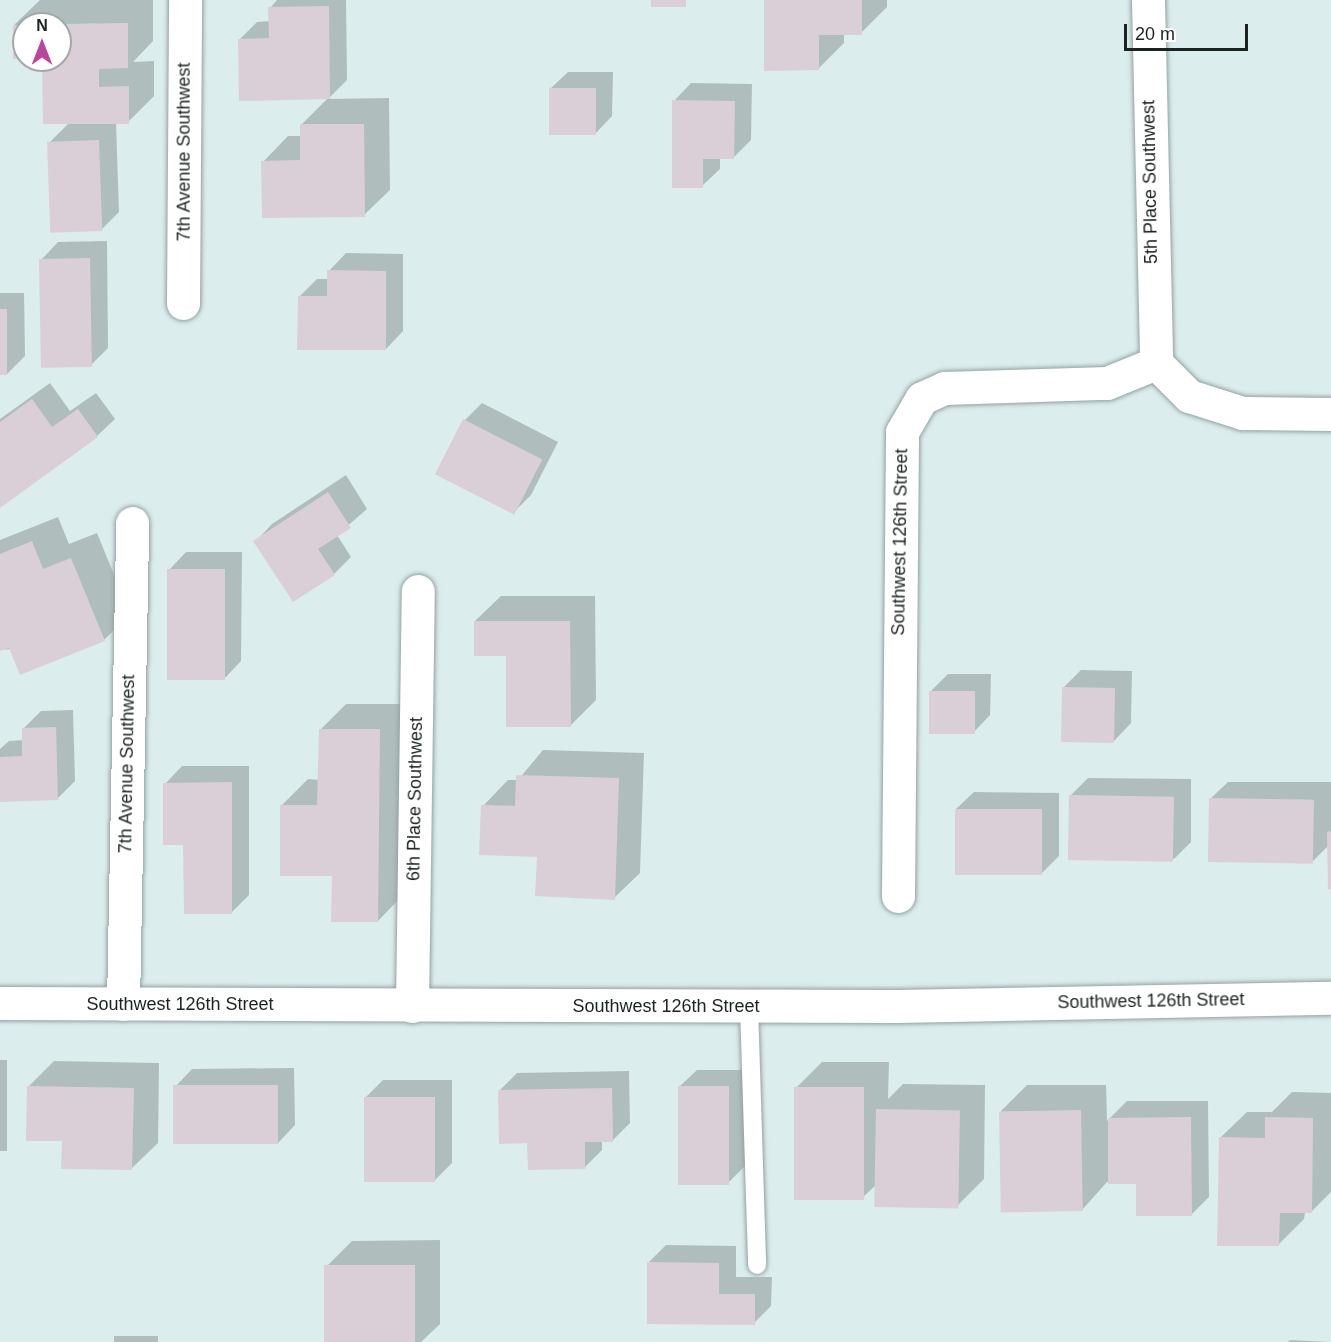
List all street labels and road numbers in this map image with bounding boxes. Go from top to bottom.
street label: 7th Avenue Southwest [173,62,195,242]
street label: 5th Place Southwest [1138,100,1162,264]
street label: Southwest 126th Street [888,448,912,636]
street label: 7th Avenue Southwest [115,674,139,854]
street label: 6th Place Southwest [403,717,427,881]
street label: Southwest 126th Street [1057,989,1245,1013]
street label: Southwest 126th Street [86,993,274,1015]
street label: Southwest 126th Street [572,995,760,1017]

